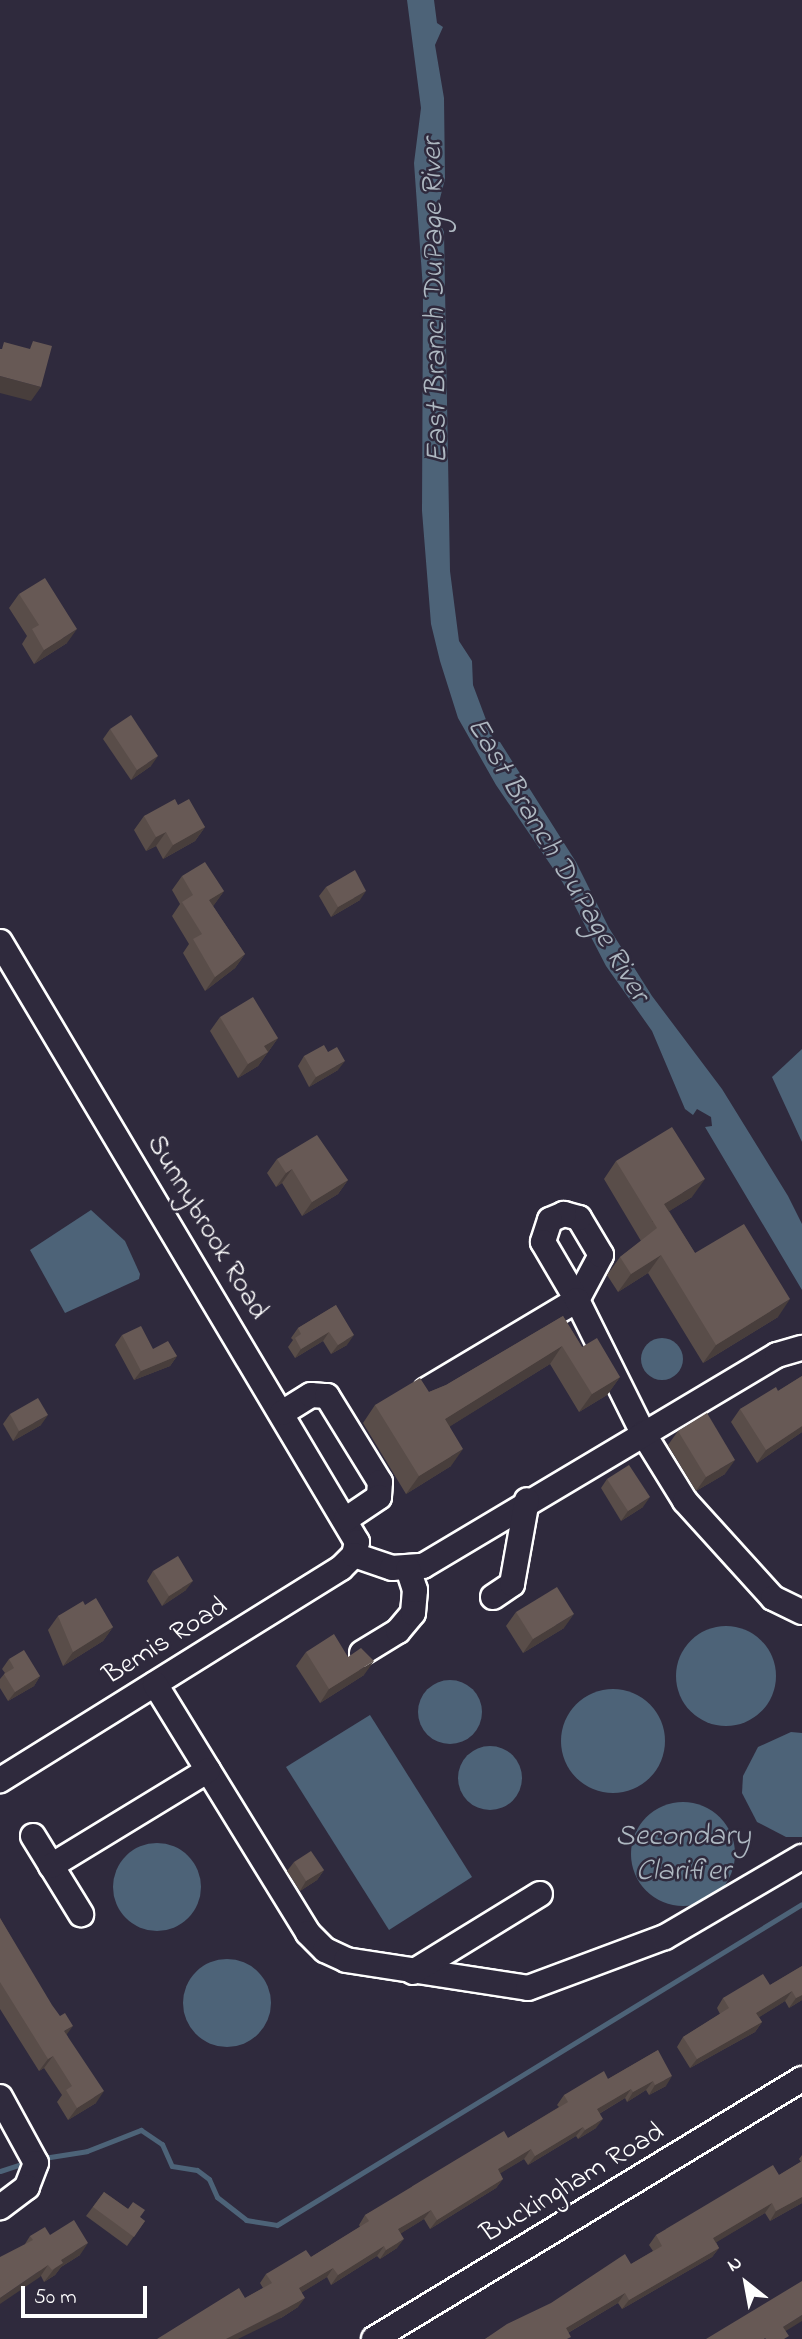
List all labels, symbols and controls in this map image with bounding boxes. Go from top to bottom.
water label: East Branch DuPage River [415,138,457,464]
water label: East Branch DuPage River [458,711,656,1009]
street label: Sunnybrook Road [138,1130,274,1326]
street label: Bemis Road [98,1591,234,1693]
water label: Secondary Clarifier [615,1819,751,1890]
street label: Buckingham Road [475,2116,671,2252]
north arrow [711,2248,781,2318]
text: N [722,2250,747,2279]
scale bar [24,2272,150,2316]
text: 50 m [34,2283,77,2313]

